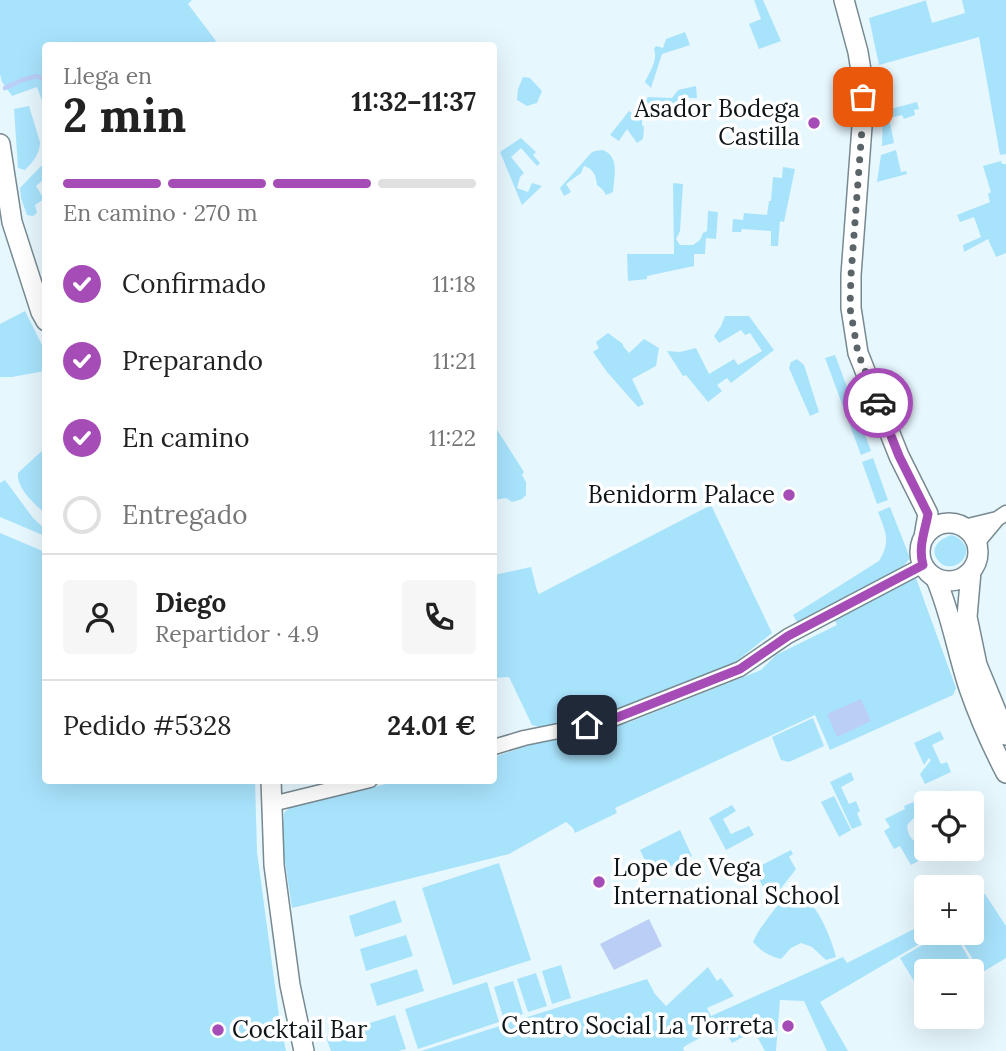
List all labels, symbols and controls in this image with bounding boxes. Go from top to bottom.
text: Llega en [63,61,152,90]
pin [833,67,893,127]
icon: bag [844,78,882,116]
text: 11:32–11:37 [351,85,476,118]
text: 2 min [63,86,186,145]
place label: Asador Bodega Castilla [633,93,800,152]
marker: Asador Bodega Castilla [806,115,822,131]
text: En camino · 270 m [63,198,258,227]
icon: check [63,265,101,303]
text: Confirmado [122,267,266,300]
text: 11:18 [432,269,476,298]
icon: check [63,342,101,380]
text: Preparando [122,344,263,377]
text: 11:21 [433,346,476,375]
courier [843,368,913,438]
icon: car [859,384,897,422]
icon: check [63,419,101,457]
text: En camino [122,421,250,454]
text: 11:22 [429,423,476,452]
place label: Benidorm Palace [588,479,775,510]
marker: Benidorm Palace [781,487,797,503]
text: Entregado [122,498,248,531]
button: person [63,580,137,654]
button: phone [402,580,476,654]
text: Diego [155,586,226,619]
text: Repartidor · 4.9 [155,619,319,648]
pin [557,695,617,755]
icon: home [568,706,606,744]
text: Pedido #5328 [63,709,232,742]
text: 24.01 € [387,709,476,742]
map controls [914,791,984,1029]
button: locate [914,791,984,861]
place label: Lope de Vega International School [613,852,840,911]
marker: Lope de Vega International School [591,874,607,890]
button: + [914,875,984,945]
button: − [914,959,984,1029]
place label: Centro Social La Torreta [501,1010,774,1041]
place label: Cocktail Bar [232,1014,368,1045]
marker: Centro Social La Torreta [780,1018,796,1034]
marker: Cocktail Bar [210,1022,226,1038]

